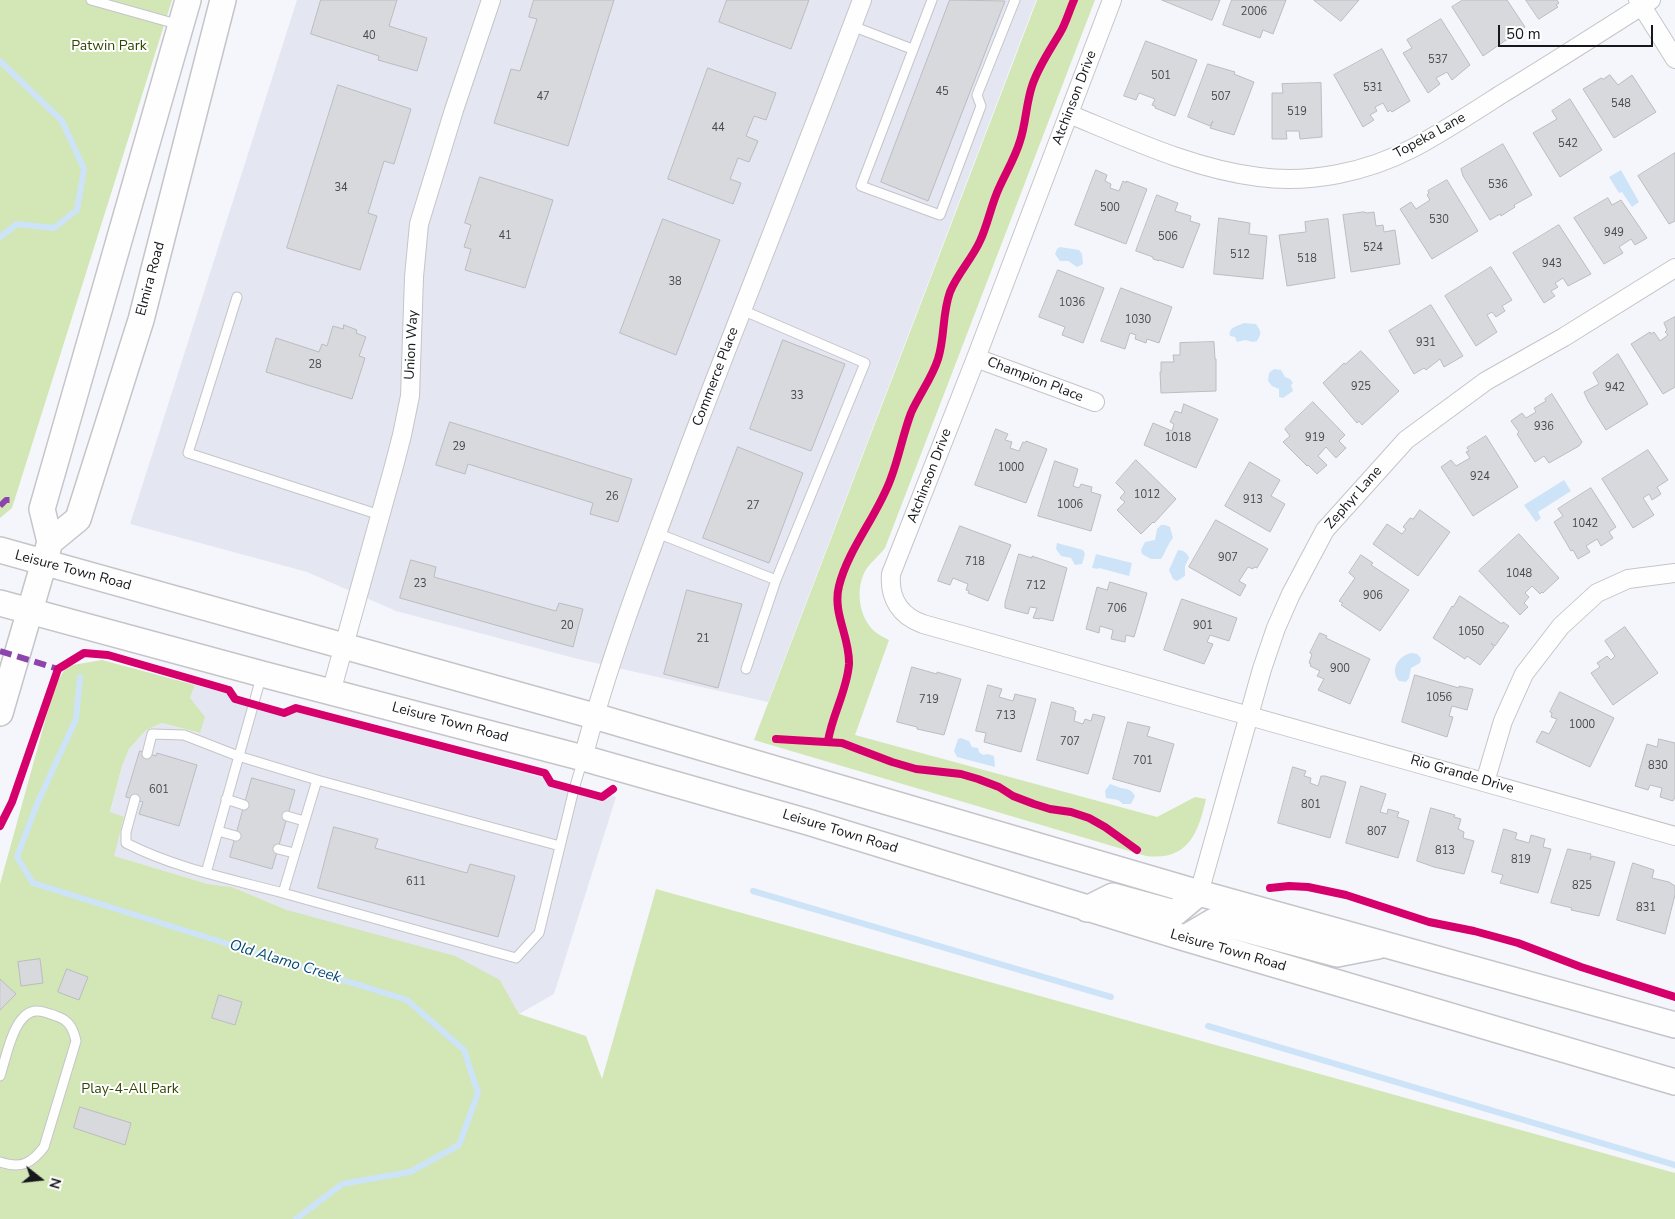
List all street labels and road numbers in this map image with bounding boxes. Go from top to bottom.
street label: Atchinson Drive [1049,48,1101,148]
street label: Topeka Lane [1391,109,1469,163]
street label: Elmira Road [133,240,169,318]
street label: Union Way [402,310,422,380]
street label: Commerce Place [689,325,743,429]
street label: Champion Place [984,354,1086,406]
street label: Atchinson Drive [904,426,956,526]
street label: Zephyr Lane [1322,463,1386,533]
street label: Leisure Town Road [13,547,133,595]
street label: Leisure Town Road [390,699,510,747]
street label: Rio Grande Drive [1408,752,1516,798]
street label: Leisure Town Road [780,806,900,858]
street label: Leisure Town Road [1168,926,1288,976]

